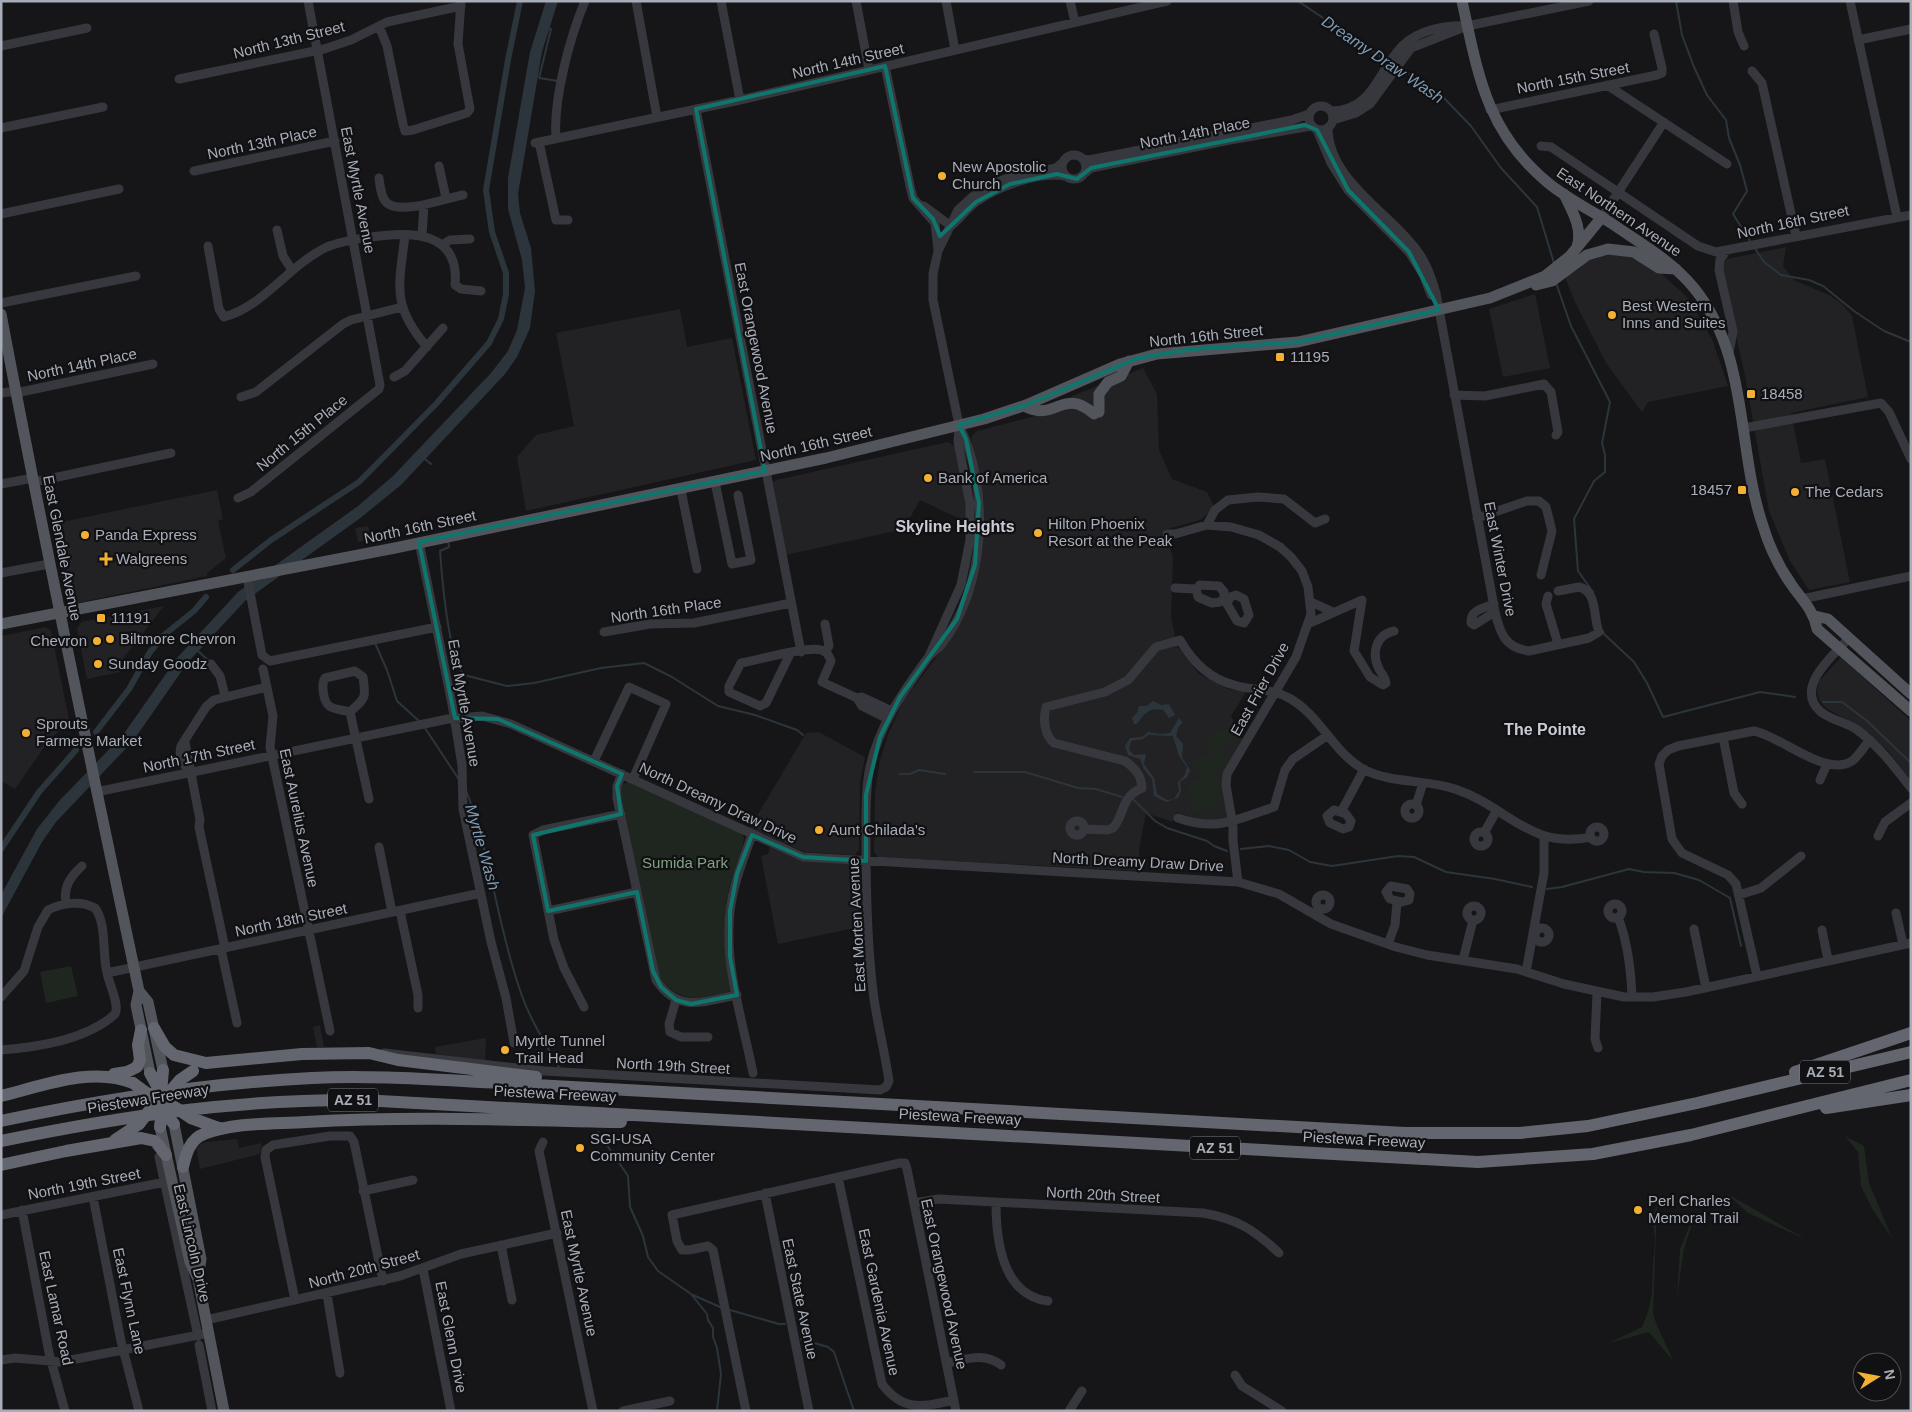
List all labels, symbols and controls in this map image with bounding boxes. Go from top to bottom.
water label: Dreamy Draw Wash [1319,12,1447,106]
street label: North 13th Street [231,17,347,62]
street label: North 14th Street [790,39,906,82]
street label: North 15th Street [1515,58,1631,97]
street label: North 14th Place [1138,114,1251,152]
street label: North 13th Place [205,123,318,162]
street label: East Myrtle Avenue [338,125,379,255]
place label: New Apostolic Church [952,158,1047,192]
street label: East Northern Avenue [1554,164,1685,260]
marker: New Apostolic Church [936,170,948,182]
street label: North 16th Street [1735,201,1851,242]
street label: East Orangewood Avenue [732,261,781,435]
place label: Best Western Inns and Suites [1622,297,1725,331]
marker: Best Western Inns and Suites [1606,309,1618,321]
street label: North 16th Street [1148,321,1264,350]
street label: North 14th Place [25,345,138,384]
place label: 11195 [1290,348,1330,365]
marker: 11195 [1274,351,1286,363]
place label: 18458 [1761,385,1803,402]
marker: 18458 [1745,388,1757,400]
street label: North 15th Place [253,391,350,474]
street label: North 16th Street [758,422,874,465]
place label: Bank of America [938,469,1048,486]
marker: Bank of America [922,472,934,484]
street label: East Glendale Avenue [40,474,85,622]
place label: 18457 [1690,481,1732,498]
place label: The Cedars [1805,483,1883,500]
marker: 18457 [1736,484,1748,496]
marker: The Cedars [1789,486,1801,498]
street label: East Winter Drive [1481,500,1520,618]
street label: North 16th Street [362,506,478,547]
place label: Hilton Phoenix Resort at the Peak [1048,515,1173,549]
district label: Skyline Heights [895,518,1015,535]
place label: Panda Express [95,526,197,543]
marker: Hilton Phoenix Resort at the Peak [1032,527,1044,539]
marker: Panda Express [79,529,91,541]
place label: Walgreens [116,550,187,567]
marker: Walgreens [100,553,112,565]
street label: North 16th Place [609,593,722,626]
place label: 11191 [111,609,151,626]
marker: 11191 [95,612,107,624]
place label: Biltmore Chevron [120,630,236,647]
place label: Chevron [30,632,87,649]
marker: Biltmore Chevron [104,633,116,645]
marker: Chevron [91,635,103,647]
street label: East Myrtle Avenue [445,638,484,768]
street label: East Frier Drive [1227,639,1292,738]
place label: Sunday Goodz [108,655,207,672]
marker: Sunday Goodz [92,658,104,670]
place label: Sprouts Farmers Market [36,715,143,749]
district label: The Pointe [1504,721,1586,738]
marker: Sprouts Farmers Market [20,727,32,739]
street label: North 17th Street [141,735,257,776]
street label: East Aurelius Avenue [276,747,323,889]
street label: North Dreamy Draw Drive [637,759,800,847]
water label: Myrtle Wash [462,802,503,892]
place label: Aunt Chilada's [829,821,925,838]
marker: Aunt Chilada's [813,824,825,836]
street label: North Dreamy Draw Drive [1052,849,1224,874]
park label: Sumida Park [642,854,728,871]
street label: East Morten Avenue [844,857,869,993]
street label: North 18th Street [233,899,349,940]
place label: Myrtle Tunnel Trail Head [515,1032,605,1066]
marker: Myrtle Tunnel Trail Head [499,1044,511,1056]
street label: North 19th Street [616,1054,731,1077]
road number: AZ 51 [1800,1060,1850,1084]
street label: Piestewa Freeway [86,1080,210,1116]
street label: Piestewa Freeway [493,1082,617,1105]
road number: AZ 51 [328,1088,378,1112]
street label: Piestewa Freeway [898,1105,1022,1128]
street label: Piestewa Freeway [1302,1128,1426,1151]
place label: SGI-USA Community Center [590,1130,715,1164]
road number: AZ 51 [1190,1136,1240,1160]
marker: SGI-USA Community Center [574,1142,586,1154]
street label: North 19th Street [26,1164,142,1203]
street label: East Lincoln Drive [171,1182,214,1304]
street label: North 20th Street [1046,1183,1161,1206]
place label: Perl Charles Memoral Trail [1648,1192,1739,1226]
street label: East Orangewood Avenue [918,1197,971,1371]
marker: Perl Charles Memoral Trail [1632,1204,1644,1216]
street label: East Myrtle Avenue [558,1208,601,1338]
street label: East Gardenia Avenue [856,1227,903,1377]
street label: East State Avenue [779,1237,822,1361]
street label: North 20th Street [306,1245,422,1292]
street label: East Flynn Lane [110,1246,149,1356]
street label: East Lamar Road [36,1249,77,1367]
street label: East Glenn Drive [432,1280,471,1394]
north arrow [1852,1352,1902,1402]
text: N [1881,1368,1899,1381]

